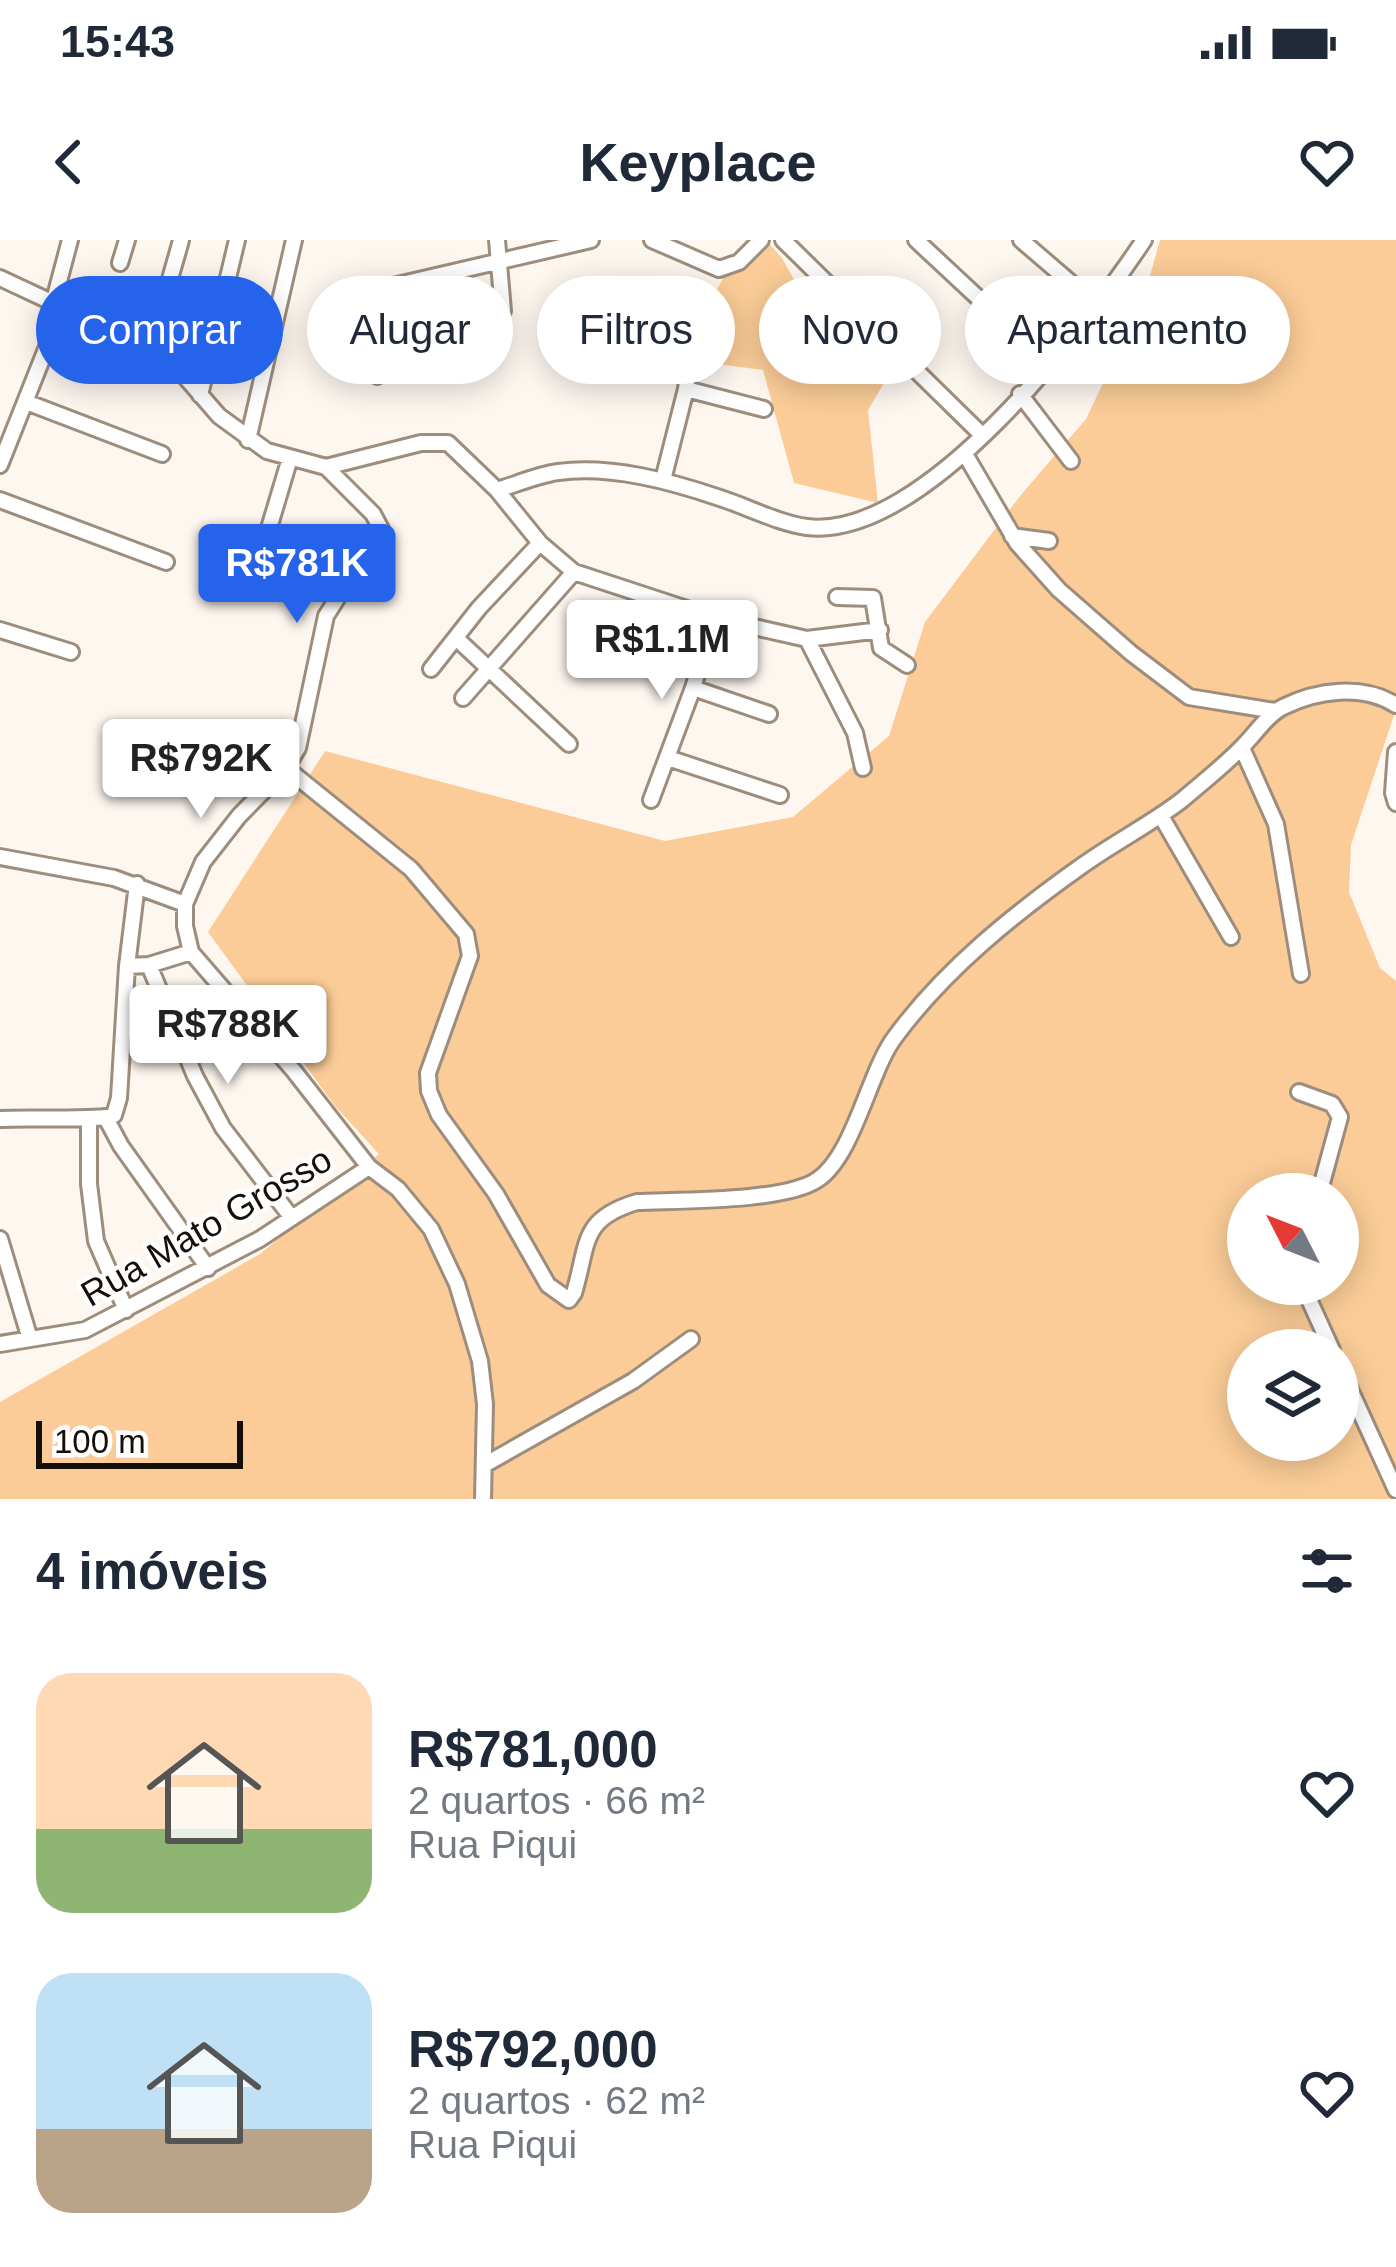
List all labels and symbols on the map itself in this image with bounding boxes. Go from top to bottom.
pin: R$781K [199,524,395,626]
pin: R$1.1M [564,600,760,702]
pin: R$792K [103,719,299,821]
pin: R$788K [130,985,326,1087]
street label: Rua Mato Grosso [74,1138,339,1315]
north arrow [1227,1173,1359,1305]
scale bar [36,1415,243,1468]

